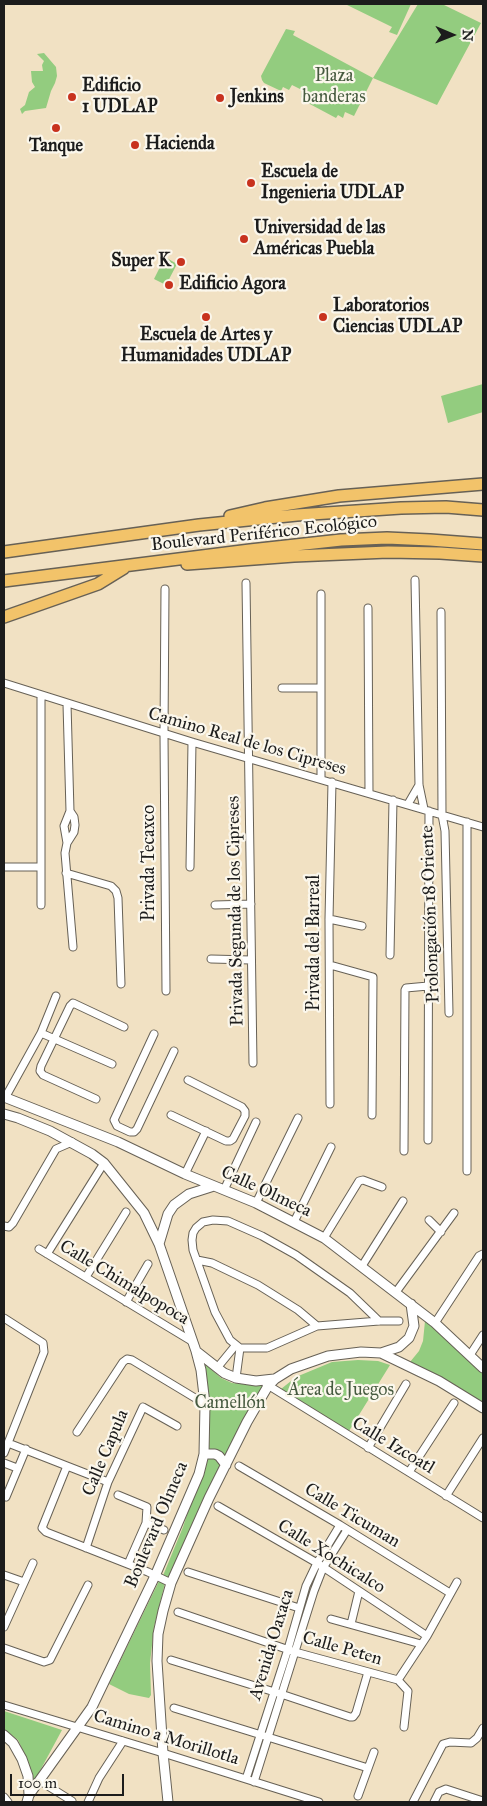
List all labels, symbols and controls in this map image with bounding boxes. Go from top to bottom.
north arrow [427,10,477,60]
text: N [459,29,476,41]
park label: Plaza banderas [302,66,366,108]
place label: Edificio 1 UDLAP [82,76,157,118]
place label: Jenkins [230,87,284,109]
marker: Edificio 1 UDLAP [66,91,78,103]
marker: Jenkins [214,92,226,104]
marker: Tanque [50,122,62,134]
place label: Hacienda [145,134,215,156]
place label: Tanque [29,136,83,158]
marker: Hacienda [129,139,141,151]
place label: Escuela de Ingenieria UDLAP [261,162,404,204]
marker: Escuela de Ingenieria UDLAP [245,177,257,189]
place label: Universidad de las Américas Puebla [254,218,385,260]
marker: Universidad de las Américas Puebla [238,233,250,245]
place label: Super K [111,251,171,273]
marker: Super K [175,256,187,268]
place label: Edificio Agora [179,274,286,296]
marker: Edificio Agora [163,279,175,291]
place label: Laboratorios Ciencias UDLAP [333,296,462,338]
marker: Escuela de Artes y Humanidades UDLAP [200,311,212,323]
marker: Laboratorios Ciencias UDLAP [317,311,329,323]
place label: Escuela de Artes y Humanidades UDLAP [121,325,291,368]
street label: Boulevard Periférico Ecológico [150,511,378,557]
street label: Camino Real de los Cipreses [146,703,348,781]
street label: Privada Segunda de los Cipreses [223,796,249,1026]
street label: Privada Tecaxco [139,805,161,921]
street label: Prolongación 18 Oriente [417,825,445,1003]
street label: Privada del Barreal [304,875,326,1011]
street label: Calle Olmeca [217,1162,315,1222]
street label: Calle Chimalpopoca [55,1236,193,1330]
park label: Área de Juegos [288,1380,394,1402]
park label: Camellón [194,1393,266,1415]
street label: Calle Capula [78,1406,134,1500]
street label: Calle Izcoatl [348,1413,438,1479]
street label: Boulevard Olmeca [121,1459,193,1591]
street label: Calle Ticuman [300,1479,404,1553]
street label: Calle Xochicalco [273,1515,389,1599]
street label: Avenida Oaxaca [245,1587,299,1703]
street label: Calle Peten [300,1627,384,1671]
street label: Camino a Morillotla [91,1706,241,1770]
scale bar [12,1764,126,1796]
text: 100 m [18,1774,57,1792]

